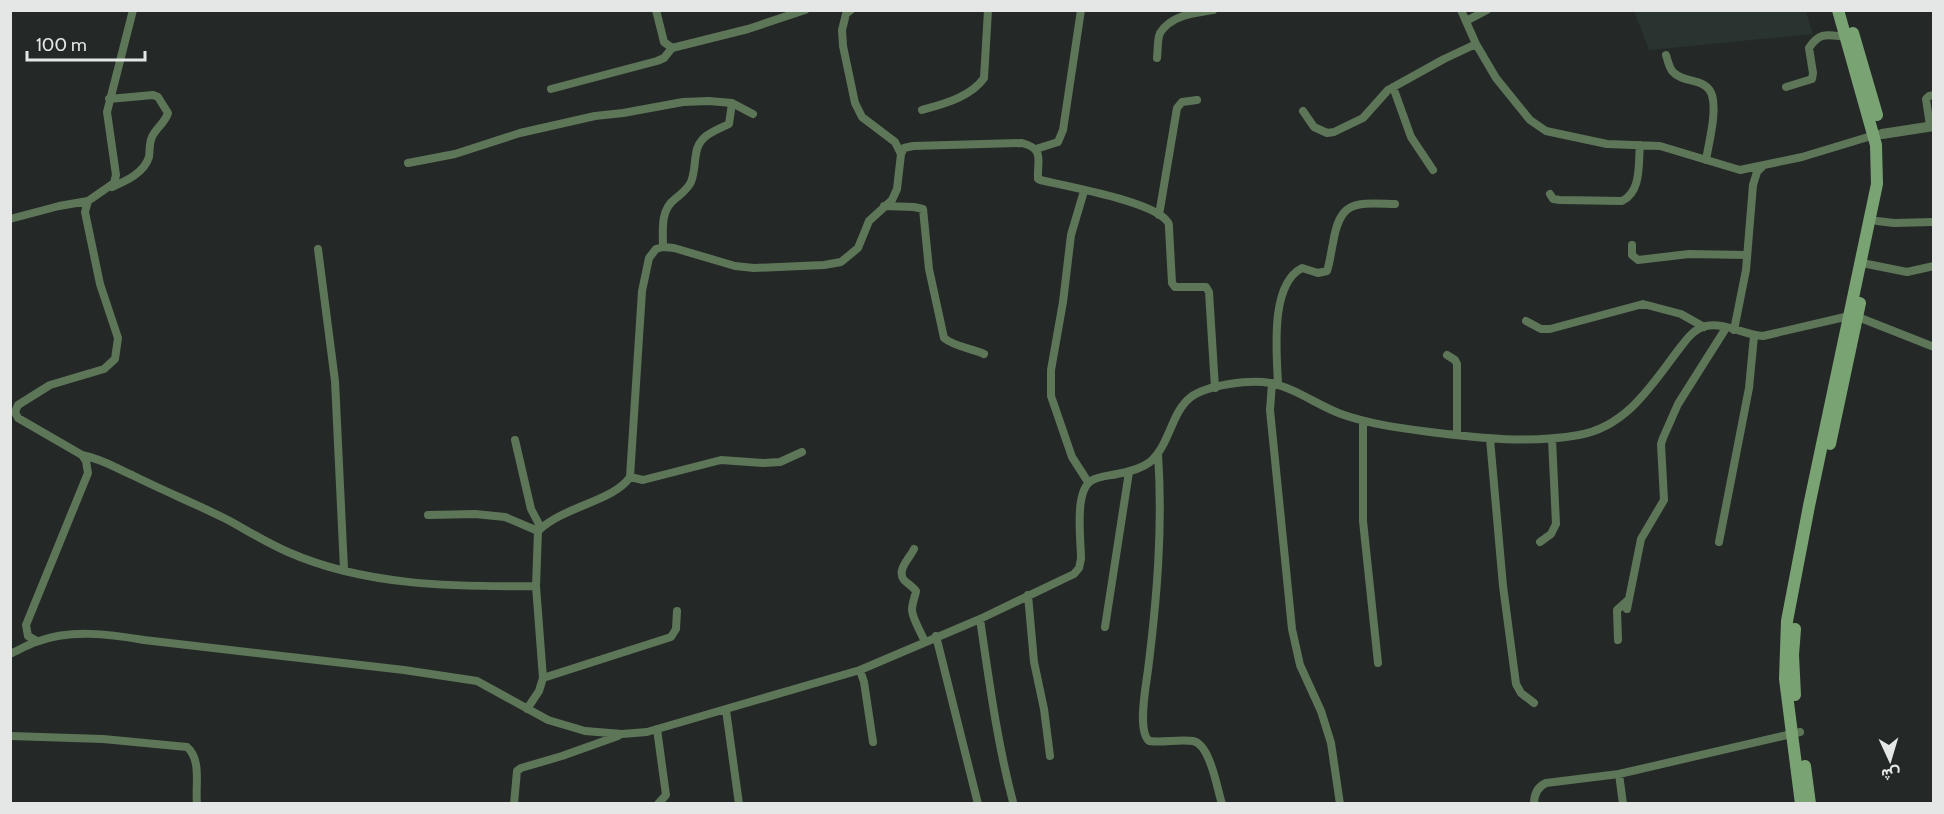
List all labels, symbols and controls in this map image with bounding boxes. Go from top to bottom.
scale bar [27,24,146,62]
text: 100 m [36,34,87,56]
north arrow [1860,730,1920,790]
text: ش [1881,764,1901,785]

